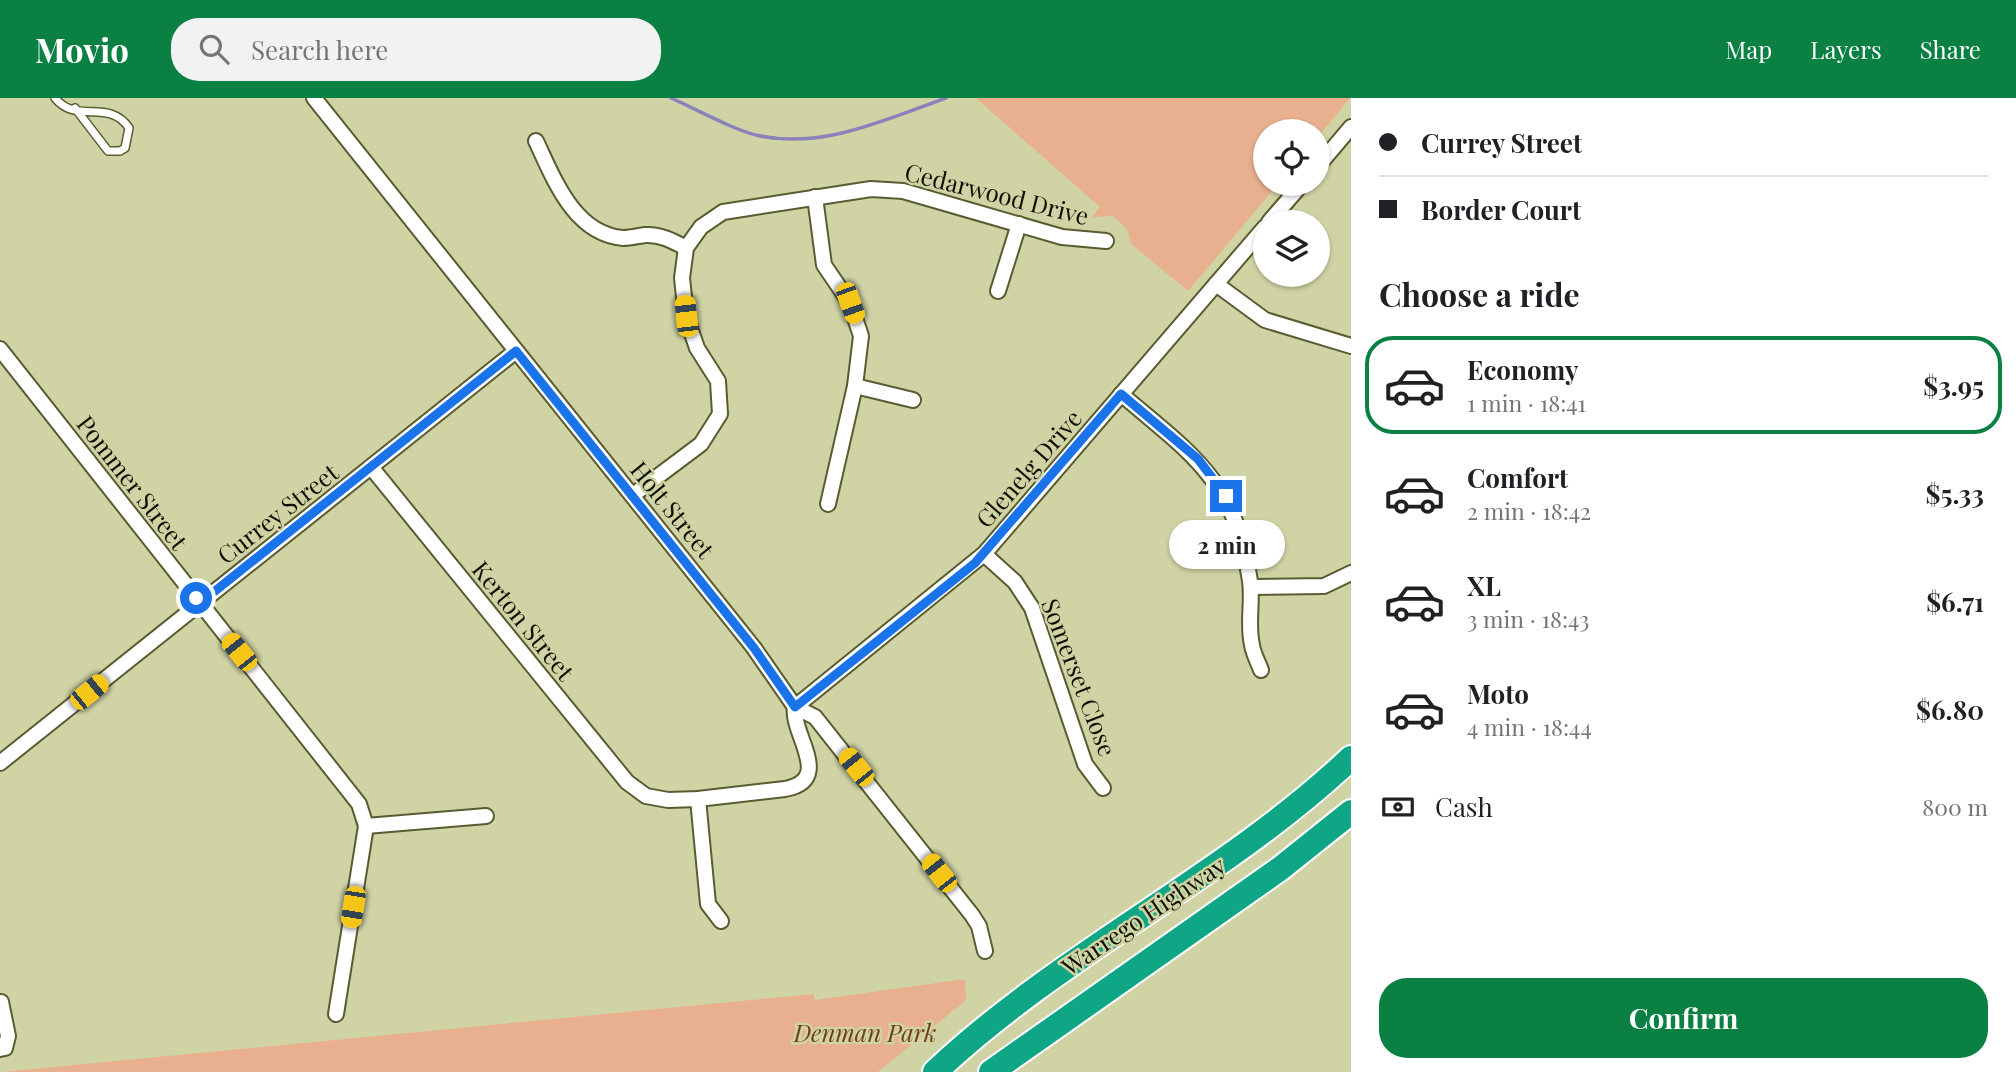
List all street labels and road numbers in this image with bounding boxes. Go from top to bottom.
street label: Cedarwood Drive [902,155,1092,231]
street label: Glenelg Drive [968,402,1088,534]
street label: Pommer Street [70,408,196,556]
street label: Holt Street [624,454,722,565]
street label: Currey Street [210,455,344,570]
street label: Kerton Street [466,554,582,687]
street label: Somerset Close [1035,594,1125,760]
street label: Warrego Highway [1054,848,1231,982]

